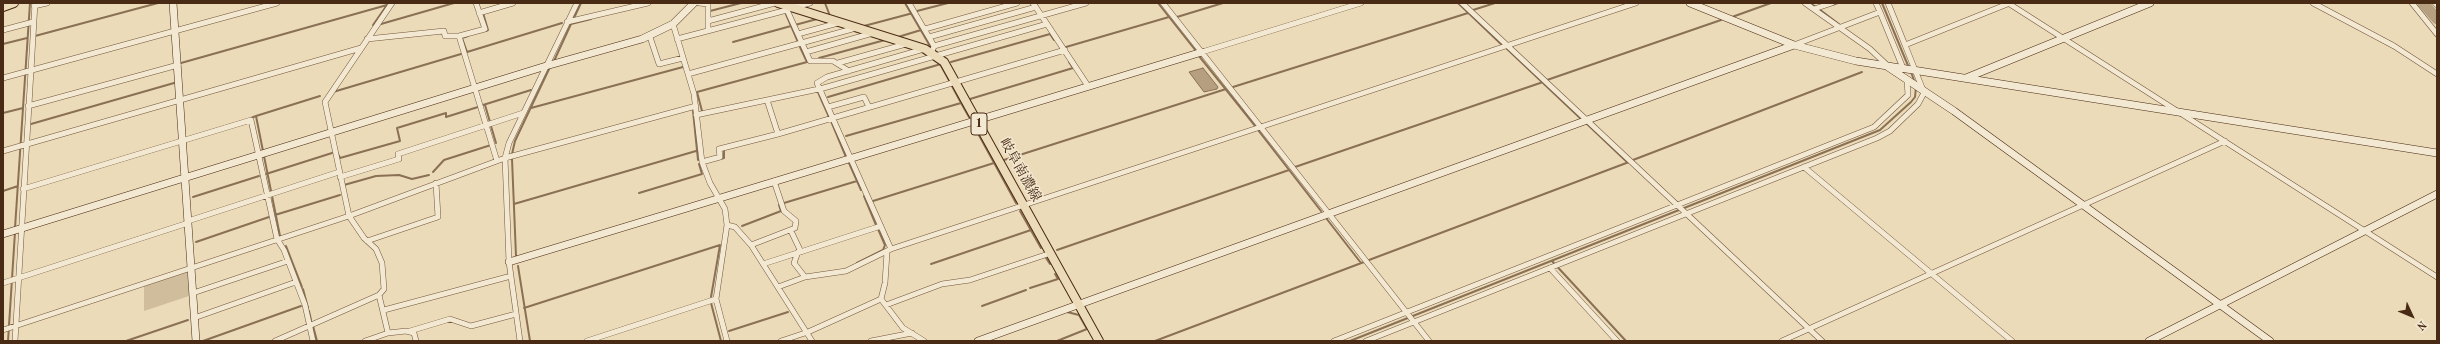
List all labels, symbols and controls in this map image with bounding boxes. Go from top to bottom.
road number: 1 [971,113,987,135]
street label: 岐阜南濃線 [996,135,1044,205]
north arrow [2392,296,2432,336]
text: N [2414,318,2428,332]

